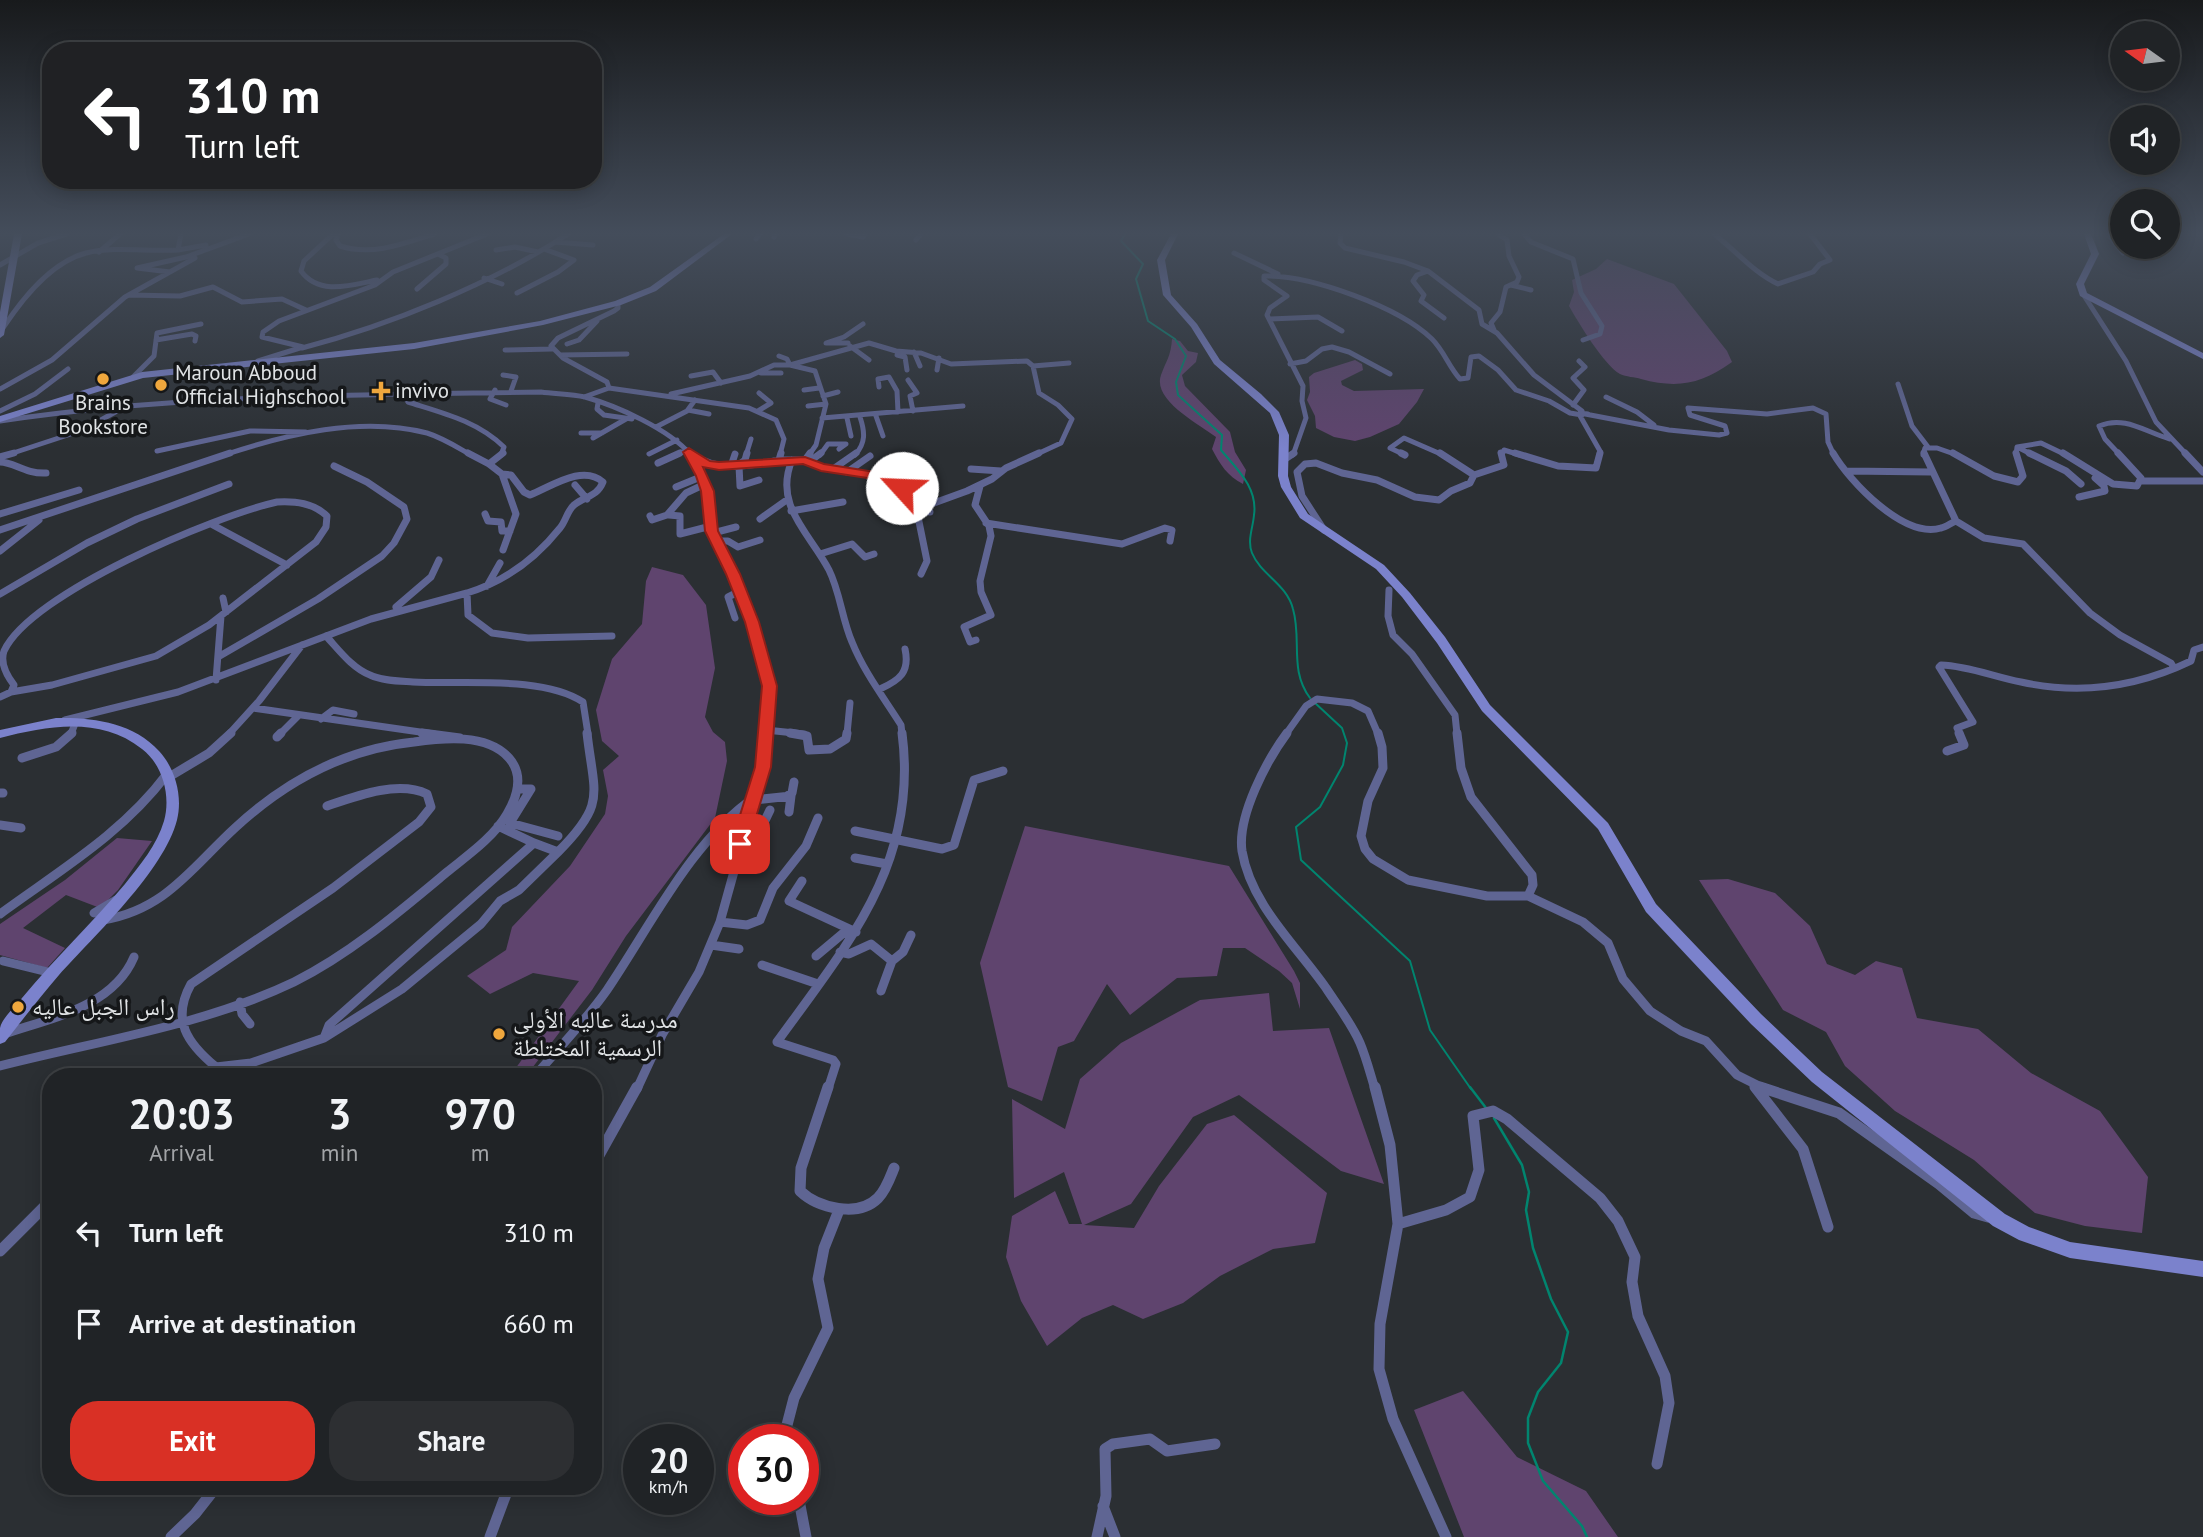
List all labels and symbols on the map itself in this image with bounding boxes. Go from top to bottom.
north arrow [2110,21,2180,91]
place label: Maroun Abboud Official Highschool [175,359,346,410]
marker: Brains Bookstore [95,371,111,387]
marker: Maroun Abboud Official Highschool [153,377,169,393]
place label: invivo [395,377,449,404]
marker: invivo [373,383,389,399]
place label: Brains Bookstore [58,389,148,440]
position arrow [865,451,939,525]
pin [710,814,770,874]
place label: راس الجبل عاليه [32,991,175,1022]
marker: راس الجبل عاليه [10,999,26,1015]
place label: مدرسة عاليه الأولى الرسمية المختلطة [513,1004,678,1063]
marker: مدرسة عاليه الأولى الرسمية المختلطة [491,1026,507,1042]
speed limit sign: 30 [728,1424,819,1515]

